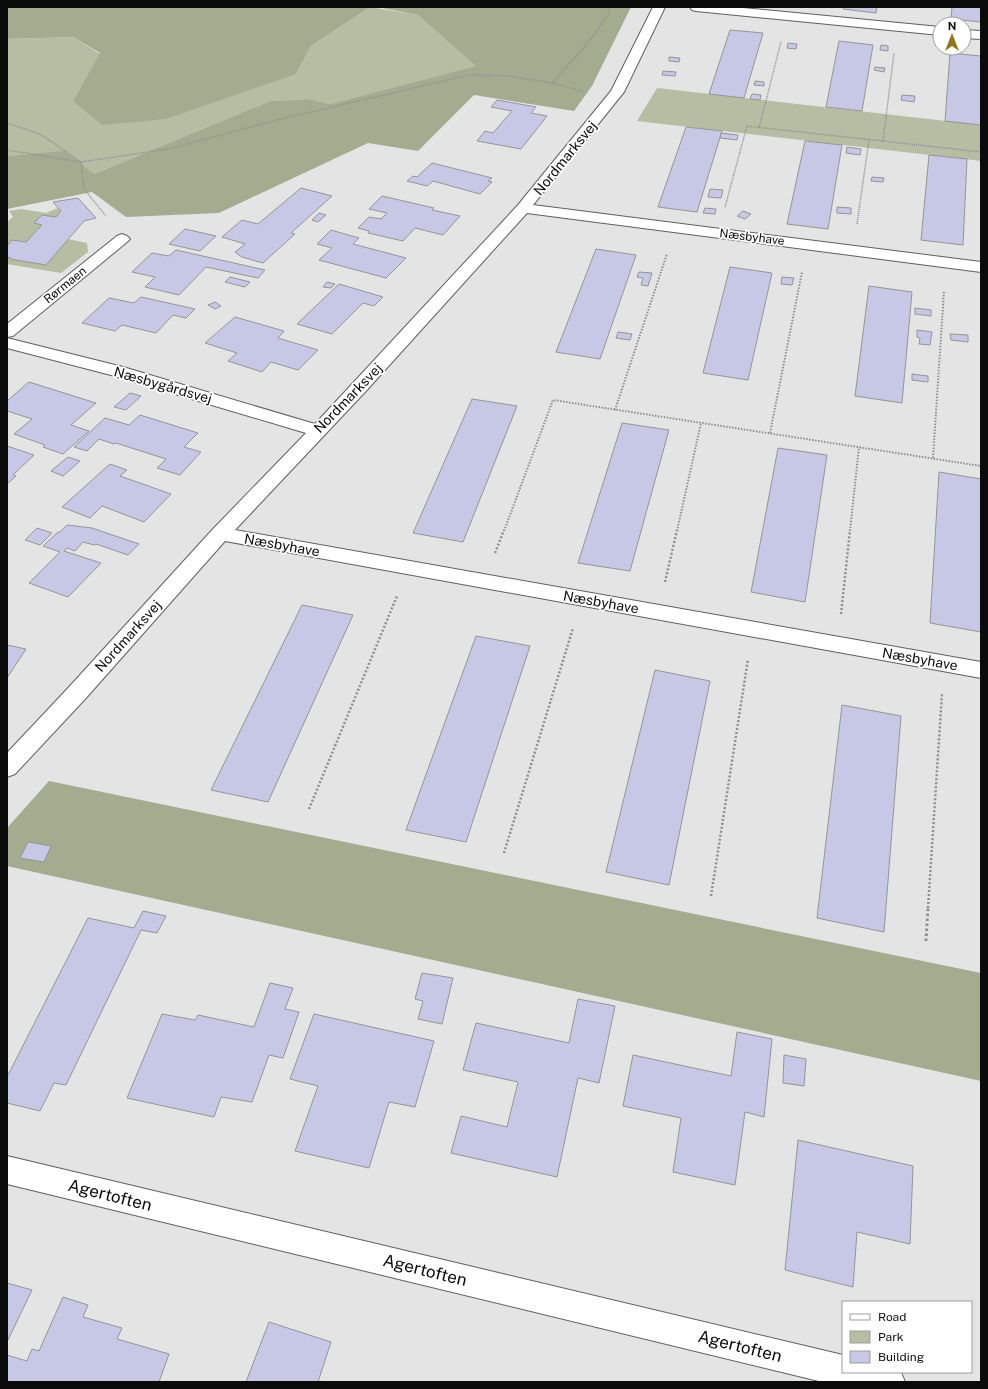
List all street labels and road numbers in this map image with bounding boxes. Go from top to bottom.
street label: Nordmarksvej [530,118,600,198]
street label: Næsbyhave [719,226,786,248]
street label: Rørmaen [41,264,89,306]
street label: Nordmarksvej [311,360,385,436]
street label: Næsbygårdsvej [112,363,214,407]
street label: Næsbyhave [243,530,321,560]
street label: Næsbyhave [562,587,640,617]
street label: Nordmarksvej [92,597,164,675]
street label: Næsbyhave [881,644,959,674]
street label: Agertoften [66,1175,154,1215]
street label: Agertoften [381,1250,469,1290]
street label: Agertoften [696,1326,784,1366]

